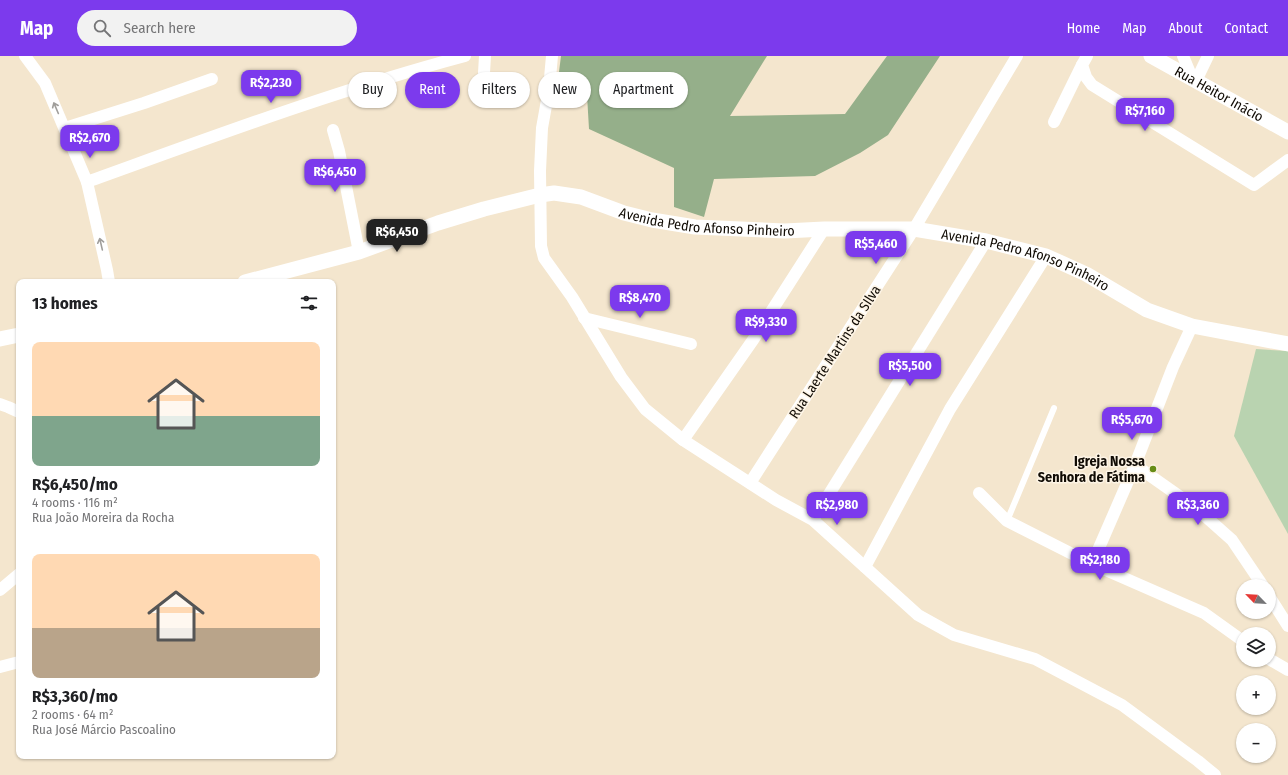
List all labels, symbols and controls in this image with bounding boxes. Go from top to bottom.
search box [77,10,357,46]
text: Map [20,17,53,40]
icon: search [91,17,113,39]
text: Search here [123,19,196,37]
text: Home [1067,20,1100,37]
text: Map [1122,20,1146,37]
text: About [1168,20,1203,37]
text: Contact [1225,20,1268,37]
street label: Rua Heitor Inácio [1172,62,1267,125]
pin: R$2,230 [234,70,308,104]
chip: Buy [348,72,397,108]
chip: Rent [405,72,460,108]
chip: Filters [468,72,530,108]
chip: New [538,72,591,108]
chip: Apartment [599,72,688,108]
text: R$2,230 [250,75,292,90]
pin: R$7,160 [1108,98,1182,132]
one-way arrow [52,102,59,114]
text: R$7,160 [1125,103,1165,118]
pin: R$2,670 [53,125,127,159]
text: R$2,670 [69,130,111,145]
pin: R$6,450 [298,159,372,193]
text: R$6,450 [313,164,357,179]
street label: Avenida Pedro Afonso Pinheiro [617,203,795,240]
pin: R$6,450 [360,219,434,253]
text: R$6,450 [375,224,419,239]
street label: Avenida Pedro Afonso Pinheiro [940,225,1113,294]
pin: R$5,460 [839,231,913,265]
text: R$5,460 [854,236,898,251]
one-way arrow [97,238,105,251]
street label: Rua Laerte Martins da SIlva [785,282,885,422]
pin: R$8,470 [603,285,677,319]
text: R$8,470 [619,290,661,305]
icon: filters [298,292,320,314]
text: 13 homes [32,293,98,314]
pin: R$9,330 [729,309,803,343]
text: R$9,330 [745,314,787,329]
pin: R$5,500 [873,353,947,387]
text: R$5,500 [888,358,932,373]
icon: home [140,368,212,440]
pin: R$5,670 [1095,407,1169,441]
text: R$5,670 [1111,412,1153,427]
place label: Igreja Nossa Senhora de Fátima [1038,453,1145,486]
marker: Igreja Nossa Senhora de Fátima [1148,464,1158,474]
text: R$6,450/mo [32,474,118,495]
pin: R$2,980 [800,492,874,526]
pin: R$3,360 [1161,492,1235,526]
text: 4 rooms · 116 m² [32,495,118,510]
text: R$2,980 [816,497,858,512]
text: R$3,360 [1176,497,1220,512]
text: Rua João Moreira da Rocha [32,510,174,525]
pin: R$2,180 [1063,547,1137,581]
text: R$2,180 [1080,552,1120,567]
north arrow [1236,579,1276,619]
map controls [1236,579,1276,763]
icon: home [140,580,212,652]
button: layers [1236,627,1276,667]
button: + [1236,675,1276,715]
text: R$3,360/mo [32,686,118,707]
text: 2 rooms · 64 m² [32,707,113,722]
text: Rua José Márcio Pascoalino [32,722,176,737]
button: − [1236,723,1276,763]

